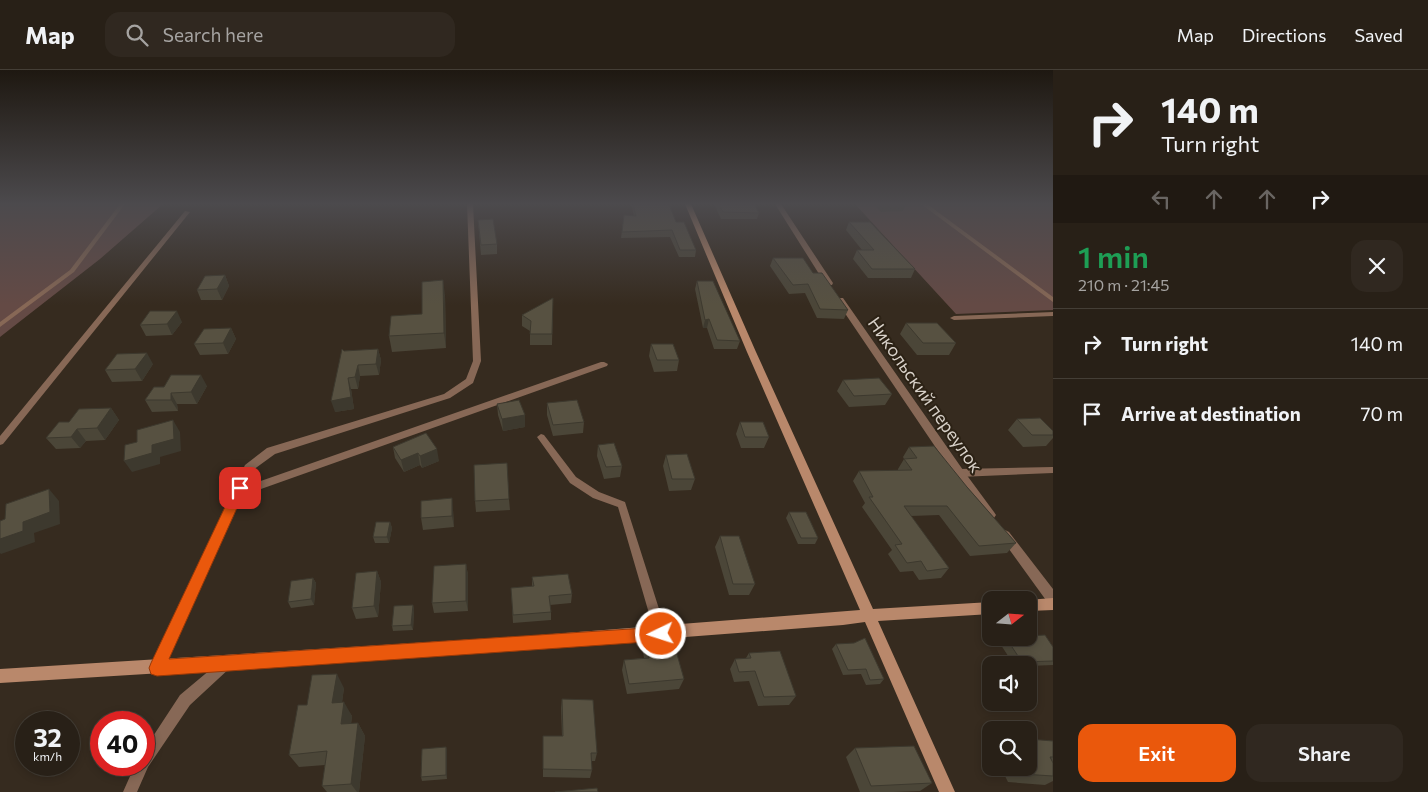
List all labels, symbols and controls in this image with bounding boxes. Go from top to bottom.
search box [105,12,455,57]
text: Map [25,20,75,49]
icon: search [123,21,151,49]
text: Search here [163,23,263,46]
text: Map [1177,24,1214,46]
text: Directions [1242,24,1326,46]
text: Saved [1354,24,1403,46]
text: 140 m [1161,87,1259,130]
icon: right [1078,90,1143,155]
text: Turn right [1161,130,1259,157]
icon: left [1147,185,1175,213]
icon: ahead [1200,185,1228,213]
icon: ahead [1253,185,1281,213]
icon: right [1306,185,1334,213]
text: 1 min [1078,237,1149,274]
button: close [1351,240,1403,292]
text: 210 m · 21:45 [1078,275,1169,294]
street label: Никольский переулок [864,312,988,477]
icon: right [1078,330,1106,358]
text: Turn right [1121,332,1208,355]
text: 140 m [1351,332,1403,355]
icon: arrive [1078,400,1106,428]
text: Arrive at destination [1121,402,1301,425]
text: 70 m [1360,402,1403,425]
pin [219,467,261,509]
icon: arrive [226,474,254,502]
north arrow [982,591,1038,646]
map controls [982,591,1037,776]
position arrow [634,607,686,659]
button: sound [982,656,1037,711]
speed limit sign: 40 [90,711,155,776]
button: search [982,721,1037,776]
text: 32 [33,722,62,752]
button: Exit [1078,724,1236,782]
button: Share [1246,724,1403,782]
text: km/h [33,749,62,763]

